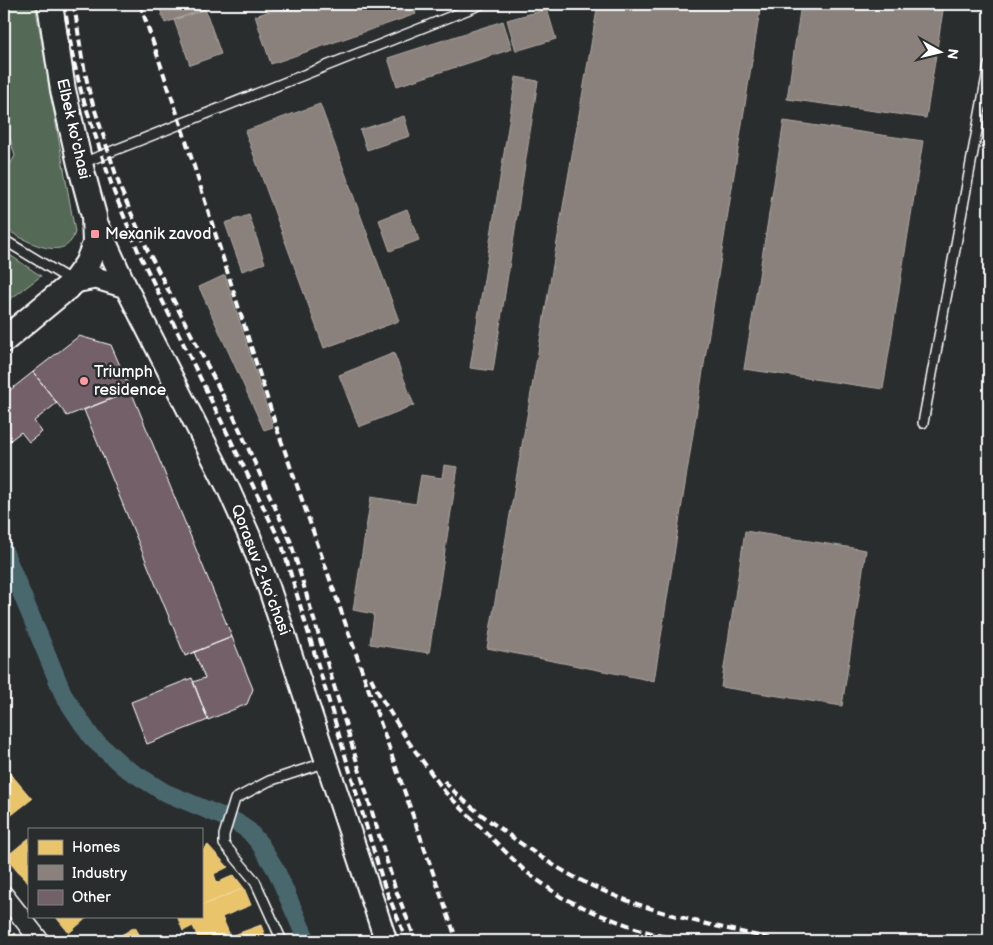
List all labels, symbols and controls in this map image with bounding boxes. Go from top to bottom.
north arrow [916,28,966,78]
text: N [943,47,962,60]
street label: Elbek ko'chasi [52,77,94,181]
place label: Mexanik zavod [105,225,211,244]
marker: Mexanik zavod [89,228,101,240]
place label: Triumph residence [94,363,167,400]
marker: Triumph residence [78,375,90,387]
street label: Qorasuv 2-koʻchasi [226,502,294,638]
legend [28,828,202,918]
text: Homes [72,838,121,857]
text: Industry [72,864,127,883]
text: Other [72,888,111,907]

